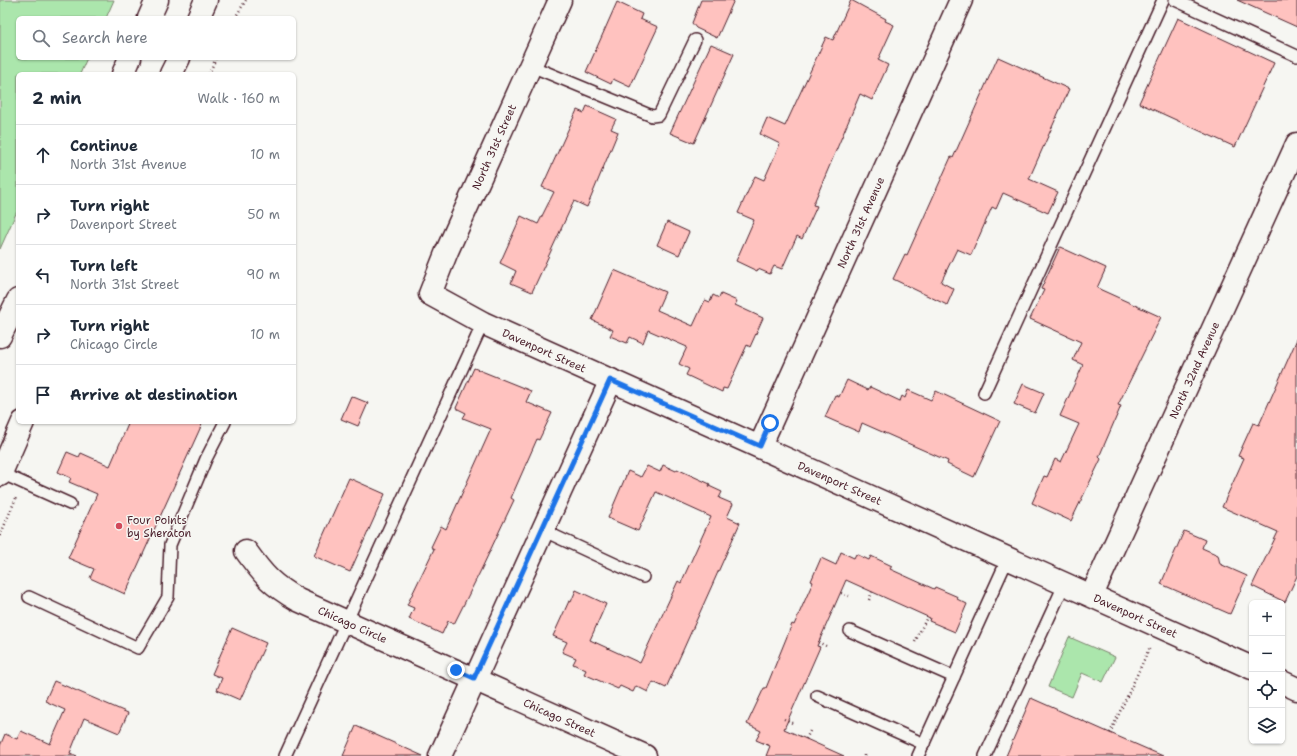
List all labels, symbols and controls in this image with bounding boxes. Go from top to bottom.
search box [16,16,296,60]
icon: search [30,27,52,49]
text: Search here [62,28,148,48]
text: 2 min [32,87,82,109]
text: Walk · 160 m [198,90,280,107]
street label: North 31st Street [469,102,520,192]
text: Continue [70,136,138,156]
icon: ahead [32,144,54,166]
text: 10 m [250,146,280,163]
text: North 31st Avenue [70,156,187,173]
street label: North 31st Avenue [834,175,888,271]
text: Turn right [70,196,150,216]
icon: right [32,204,54,226]
text: 50 m [247,206,280,223]
text: Davenport Street [70,216,177,233]
text: Turn left [70,256,138,276]
icon: left [32,264,54,286]
text: 90 m [246,266,280,283]
text: North 31st Street [70,276,179,293]
text: Turn right [70,316,150,336]
street label: North 32nd Avenue [1166,319,1223,421]
icon: right [32,324,54,346]
text: 10 m [250,326,280,343]
street label: Davenport Street [500,326,589,376]
text: Chicago Circle [70,336,158,353]
icon: arrive [32,384,54,406]
text: Arrive at destination [70,385,238,405]
route start [761,414,779,432]
street label: Davenport Street [795,458,884,509]
place label: Four Points by Sheraton [127,513,192,541]
marker: Four Points by Sheraton [114,521,124,531]
street label: Davenport Street [1091,591,1180,642]
map controls [1249,600,1285,744]
button: + [1249,600,1285,636]
street label: Chicago Circle [315,603,389,647]
button: − [1249,636,1285,672]
route end [447,661,465,679]
button: locate [1249,672,1285,708]
street label: Chicago Street [521,695,598,741]
button: layers [1249,708,1285,744]

